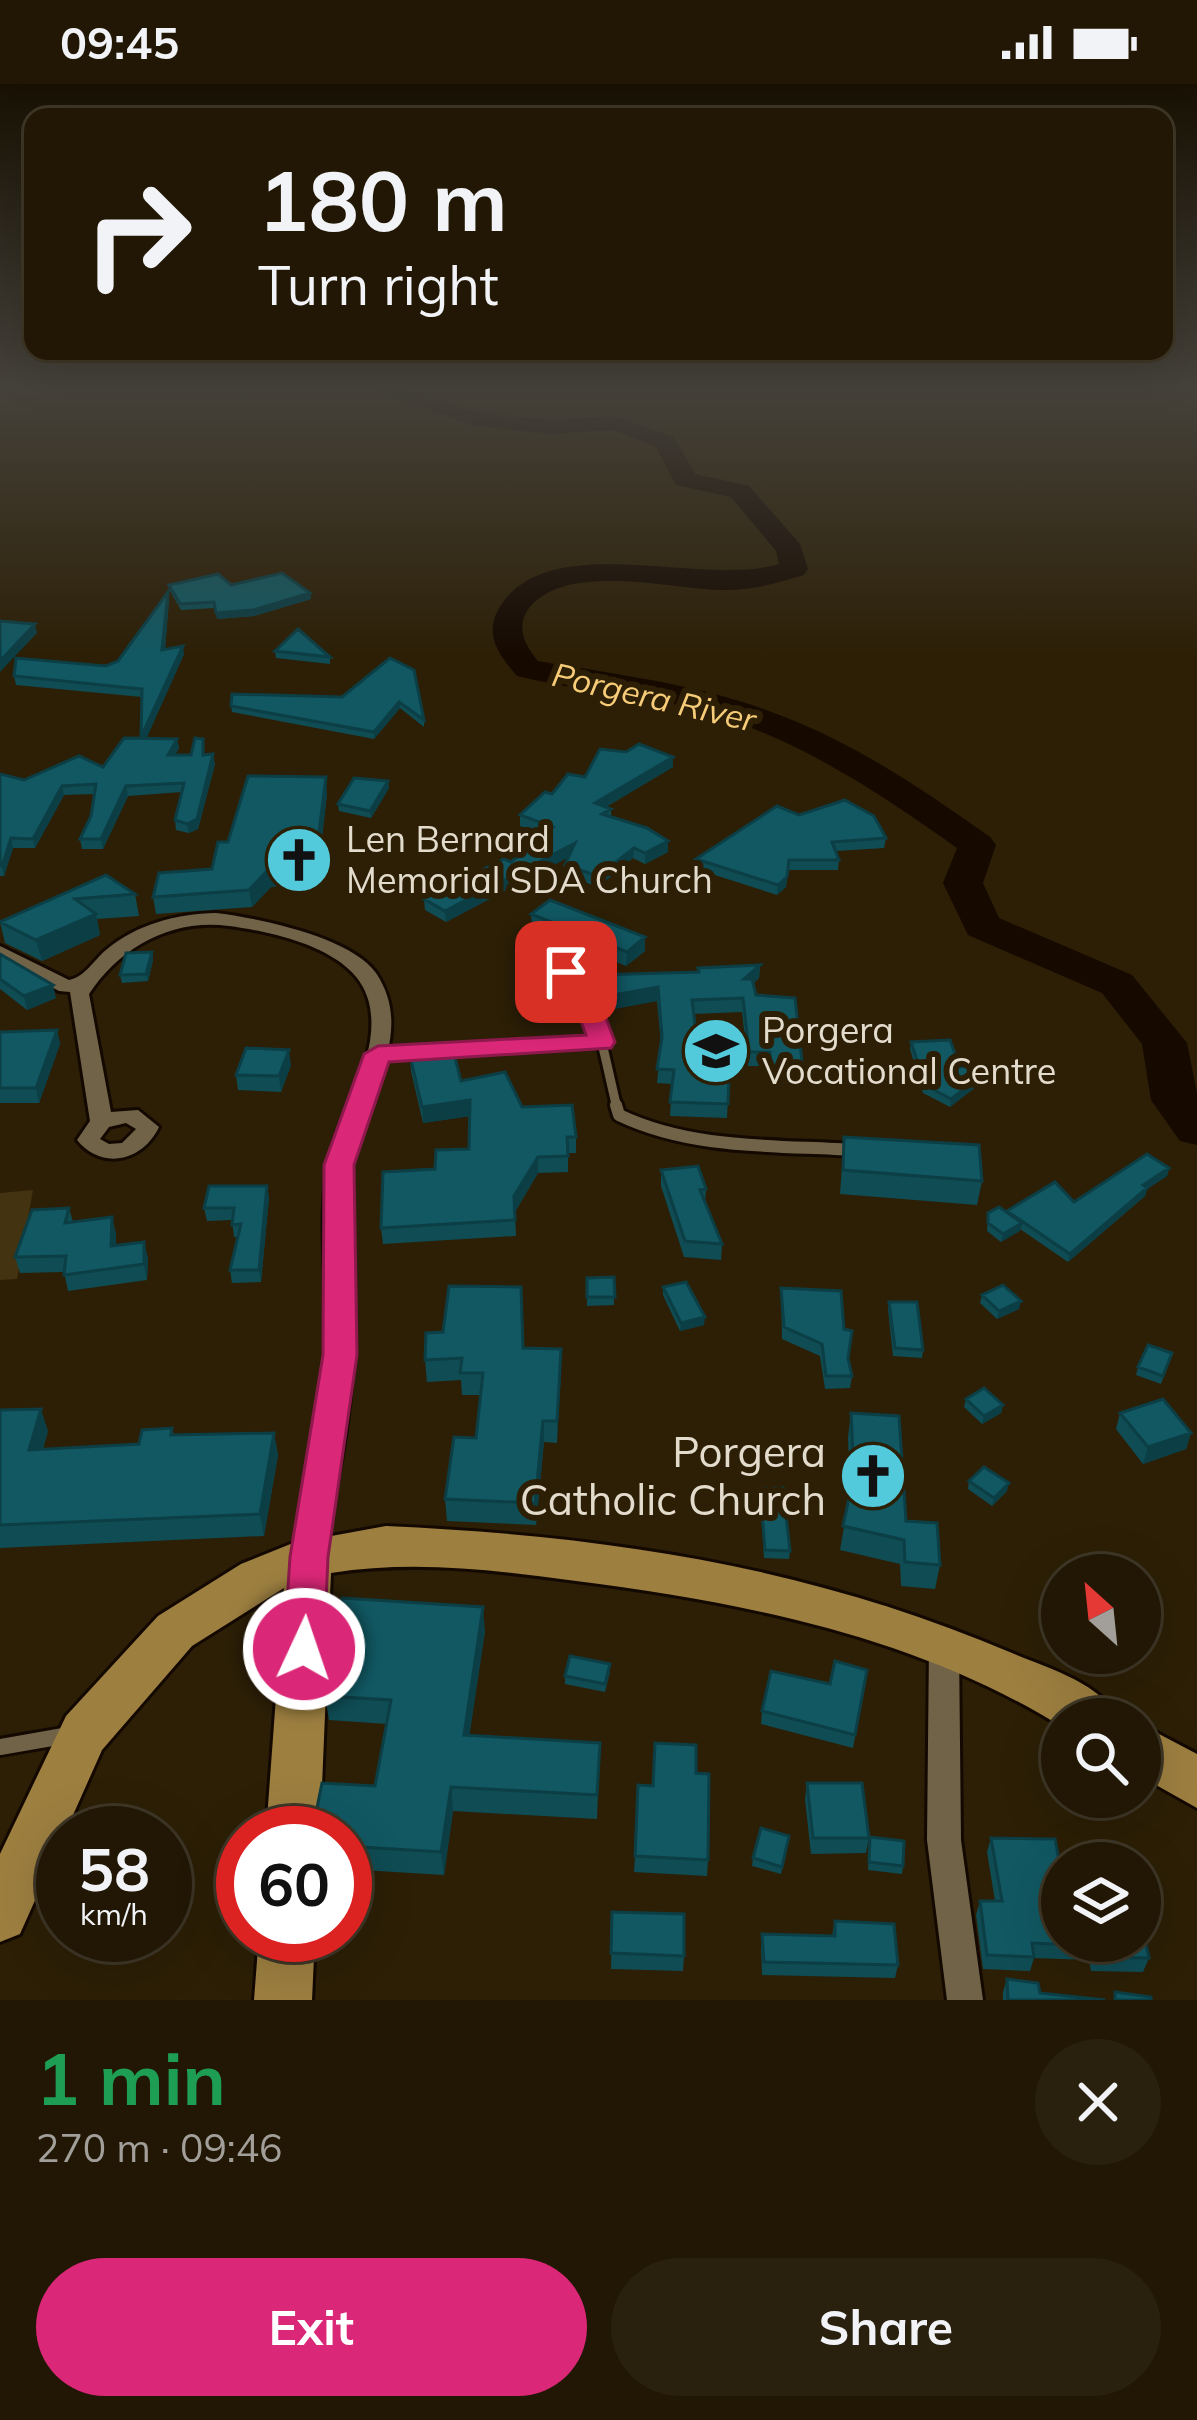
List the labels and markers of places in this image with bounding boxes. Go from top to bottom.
place label: Len Bernard Memorial SDA Church [346,816,713,902]
church icon: Len Bernard Memorial SDA Church [264,825,334,895]
pin [515,921,617,1023]
place label: Porgera Vocational Centre [762,1007,1056,1093]
school or university icon: Porgera Vocational Centre [681,1016,751,1086]
place label: Porgera Catholic Church [520,1425,826,1526]
church icon: Porgera Catholic Church [838,1441,908,1511]

